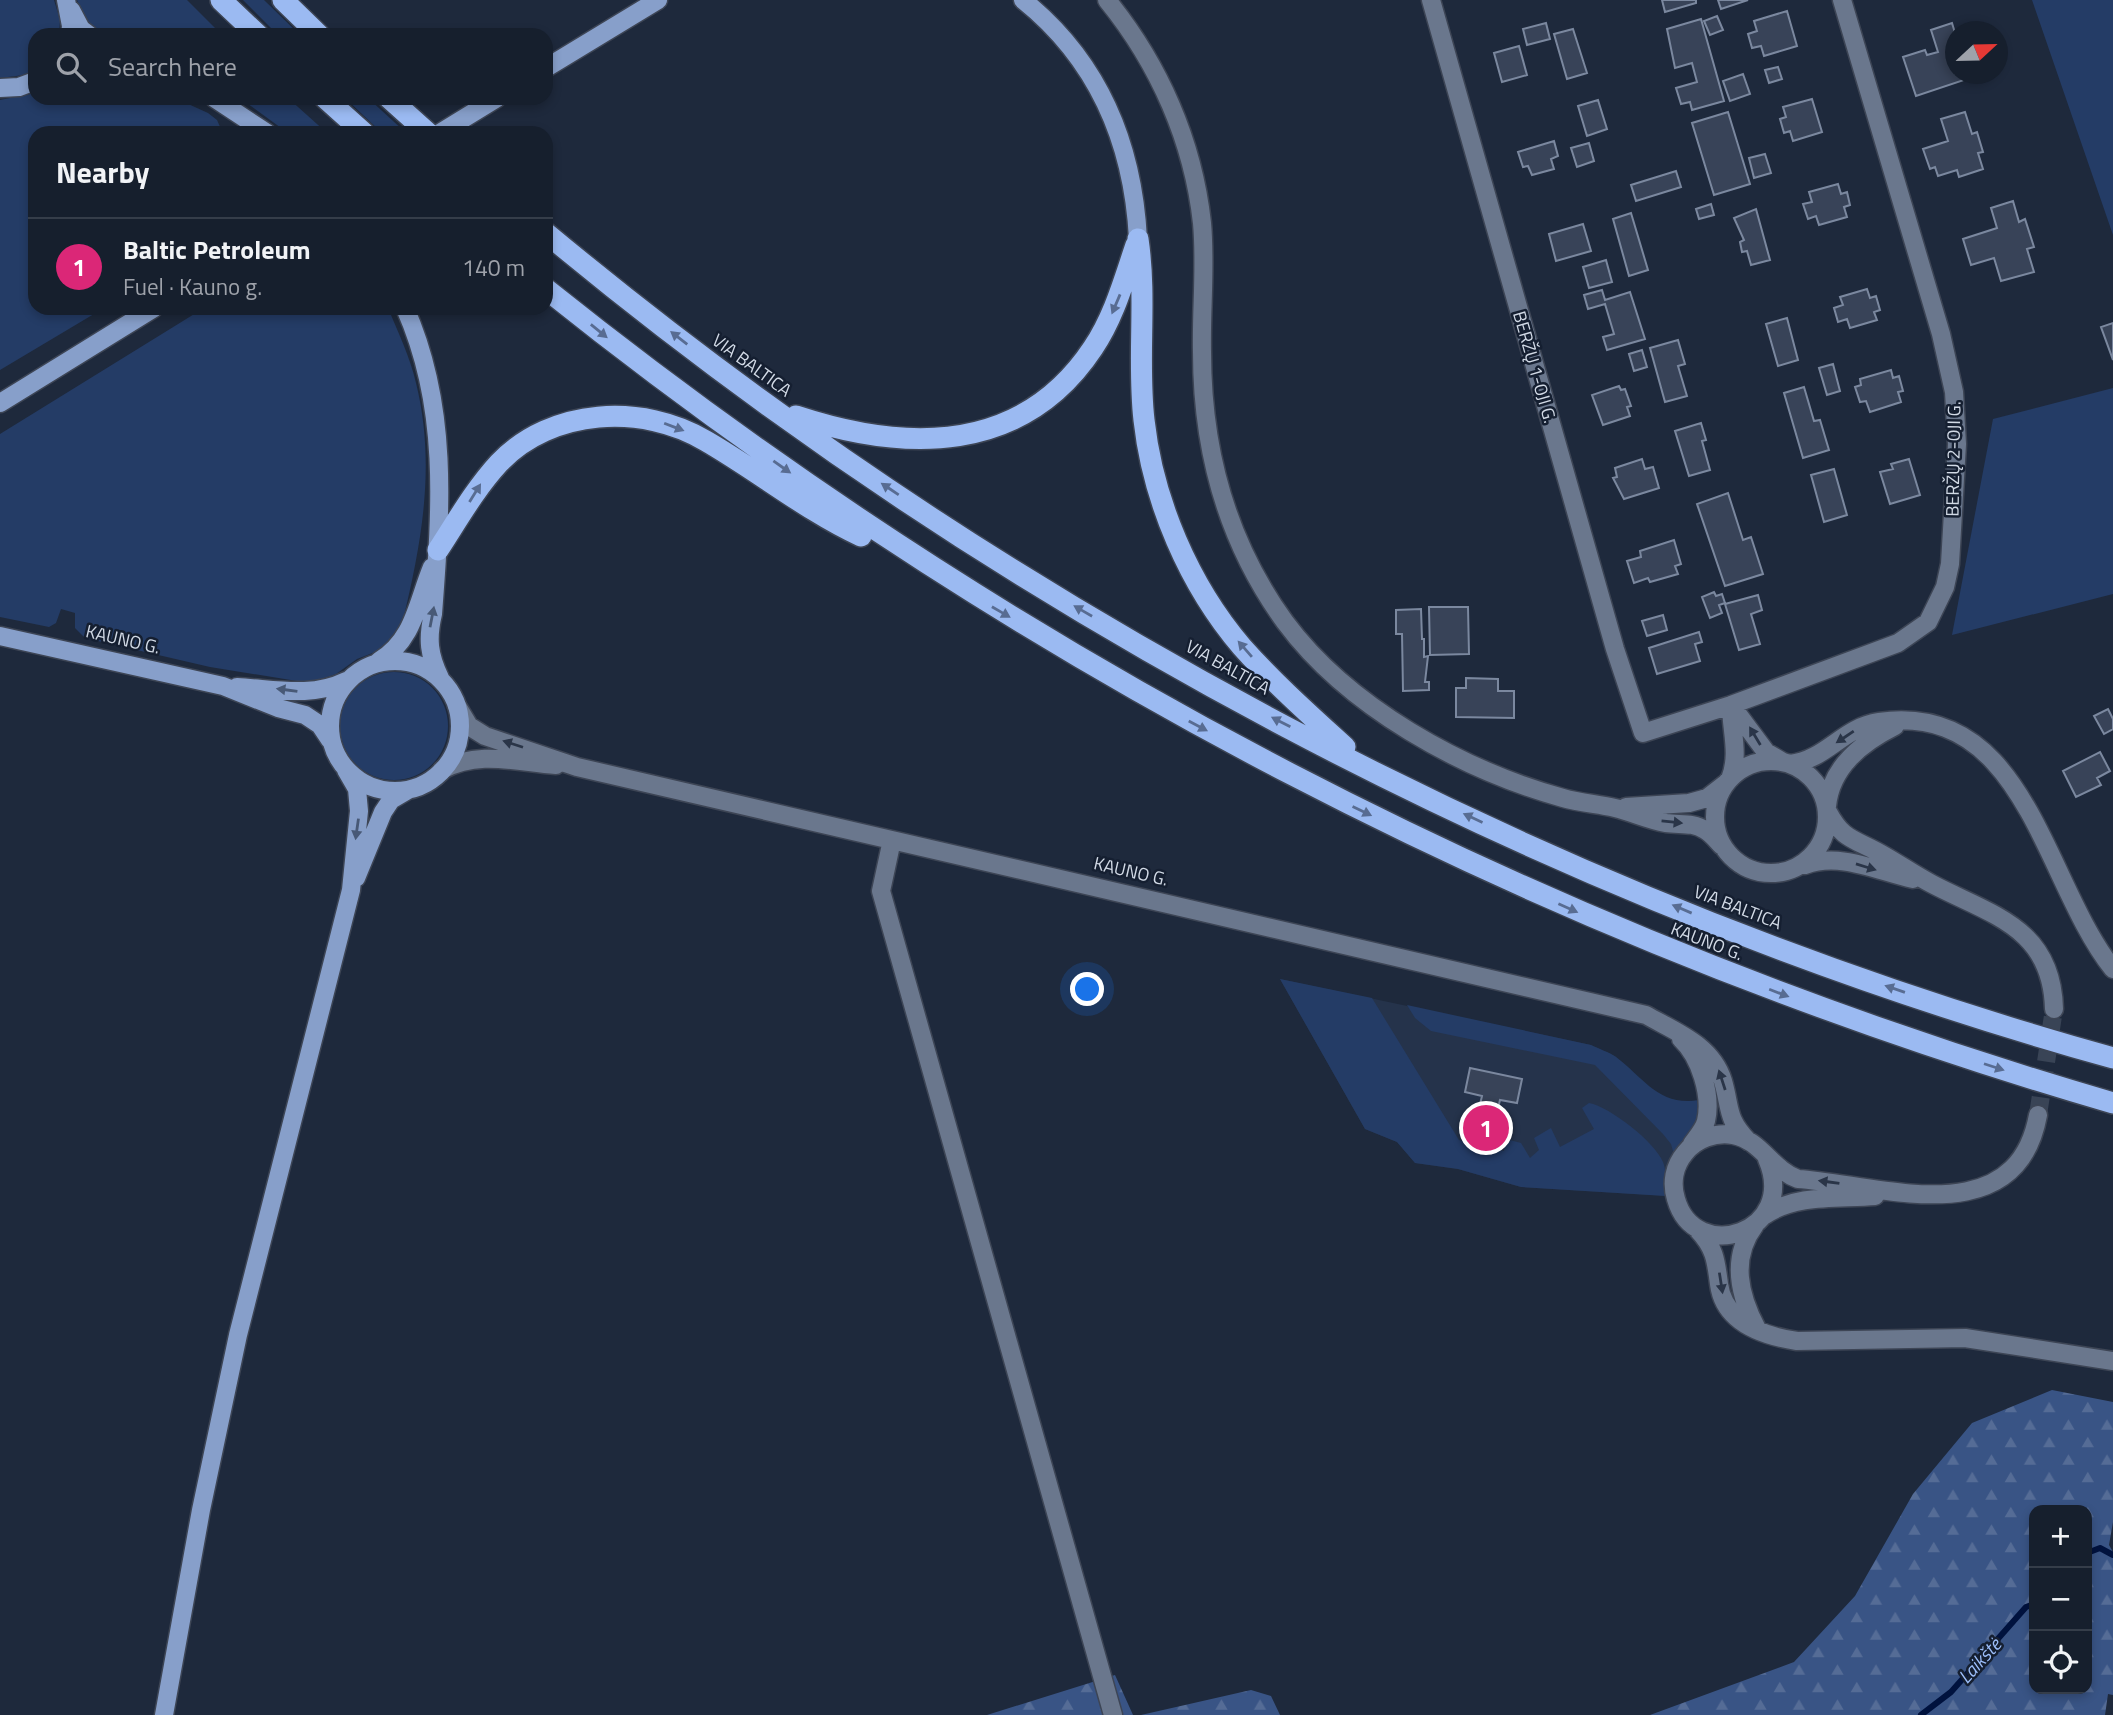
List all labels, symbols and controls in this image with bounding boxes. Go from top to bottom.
north arrow [1945,21,2008,84]
search box [28,28,553,105]
text: Search here [108,47,237,86]
icon: search [52,48,90,86]
text: Nearby [56,149,149,195]
text: Baltic Petroleum [123,230,311,269]
text: 1 [73,250,85,285]
text: 140 m [462,250,525,285]
text: Fuel · Kauno g. [123,269,262,304]
one-way arrow [1110,294,1121,315]
street label: BERŽŲ 1-OJI G. [1506,308,1564,426]
one-way arrow [590,324,608,339]
street label: VIA BALTICA [707,327,798,403]
one-way arrow [670,332,688,346]
street label: BERŽŲ 2-OJI G. [1938,401,1968,517]
one-way arrow [664,421,685,432]
one-way arrow [773,460,791,474]
one-way arrow [881,483,900,496]
one-way arrow [469,484,482,503]
one-way arrow [1073,604,1092,617]
one-way arrow [426,606,437,628]
one-way arrow [992,606,1011,618]
street label: KAUNO G. [83,617,163,661]
street label: VIA BALTICA [1181,633,1275,701]
one-way arrow [1238,640,1253,657]
one-way arrow [276,685,298,696]
one-way arrow [1271,717,1291,728]
one-way arrow [1188,720,1208,732]
one-way arrow [1749,726,1762,745]
one-way arrow [1835,730,1855,743]
one-way arrow [502,738,523,748]
one-way arrow [1352,806,1372,817]
one-way arrow [1463,812,1483,824]
one-way arrow [1661,817,1683,828]
one-way arrow [351,818,362,840]
street label: KAUNO G. [1091,849,1171,893]
one-way arrow [1856,863,1877,873]
street label: VIA BALTICA [1690,878,1786,936]
one-way arrow [1558,903,1579,914]
one-way arrow [1671,903,1692,914]
street label: KAUNO G. [1667,915,1747,967]
your location [1070,972,1104,1006]
one-way arrow [1884,983,1905,994]
one-way arrow [1769,988,1790,999]
one-way arrow [1984,1062,2005,1073]
one-way arrow [1716,1070,1726,1091]
pin: 1 [1463,1102,1509,1154]
one-way arrow [1818,1176,1840,1187]
one-way arrow [1716,1273,1727,1295]
map controls [2029,1505,2092,1694]
button: + [2029,1505,2092,1568]
button: − [2029,1568,2092,1631]
water label: Laikštė [1951,1630,2008,1689]
button: locate [2029,1631,2092,1694]

